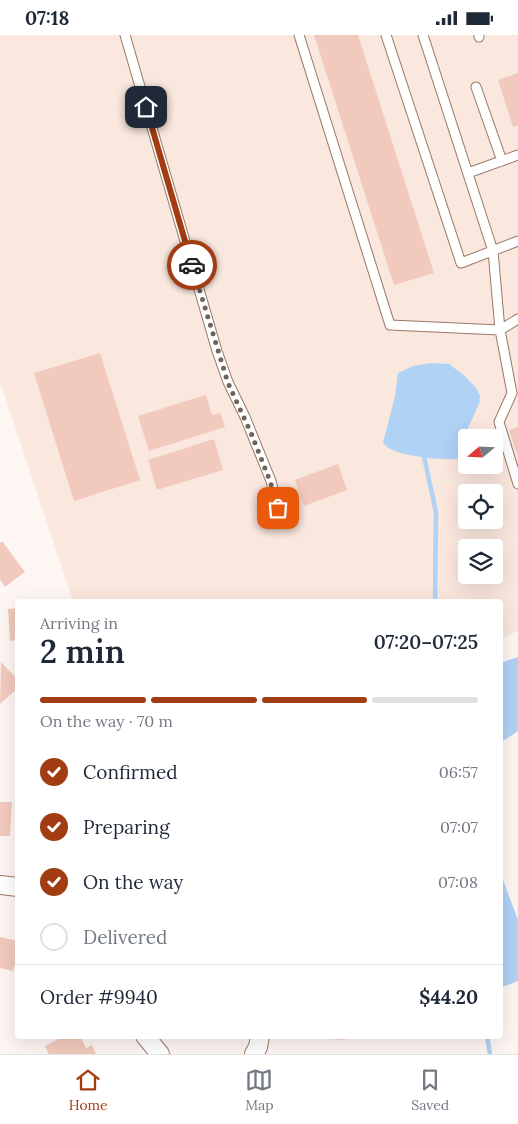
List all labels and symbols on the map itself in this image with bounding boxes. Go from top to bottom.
pin [125,86,167,128]
courier [167,240,217,290]
north arrow [458,429,502,474]
pin [257,487,299,529]

